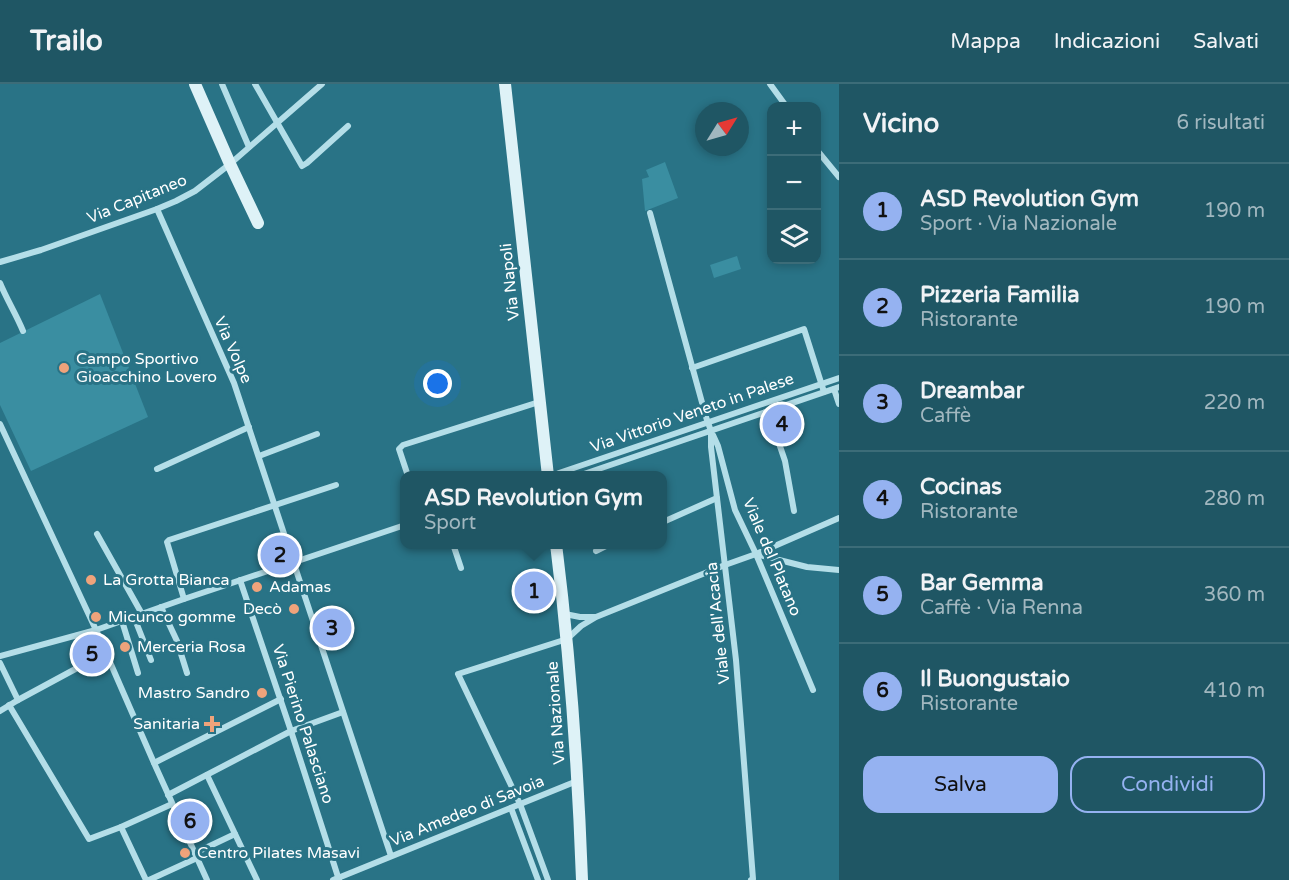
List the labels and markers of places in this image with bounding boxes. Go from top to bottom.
place label: Campo Sportivo Gioacchino Lovero [76,349,217,387]
marker: Campo Sportivo Gioacchino Lovero [57,361,71,375]
pin: 4 [762,402,802,446]
pin: 2 [260,532,300,578]
pin: 1 [514,568,554,614]
place label: La Grotta Bianca [103,570,230,590]
marker: La Grotta Bianca [84,573,98,587]
place label: Adamas [269,577,331,597]
marker: Adamas [250,580,264,594]
place label: Decò [243,599,282,619]
marker: Decò [287,602,301,616]
pin: 3 [312,606,352,650]
place label: Micunco gomme [108,607,236,627]
marker: Micunco gomme [89,610,103,624]
pin: 5 [72,632,112,676]
place label: Merceria Rosa [137,637,246,657]
marker: Merceria Rosa [118,640,132,654]
place label: Mastro Sandro [138,683,250,703]
marker: Mastro Sandro [255,686,269,700]
place label: Sanitaria [133,714,200,734]
marker: Sanitaria [205,717,219,731]
pin: 6 [170,798,210,844]
place label: Centro Pilates Masavi [197,843,360,863]
marker: Centro Pilates Masavi [178,846,192,860]

